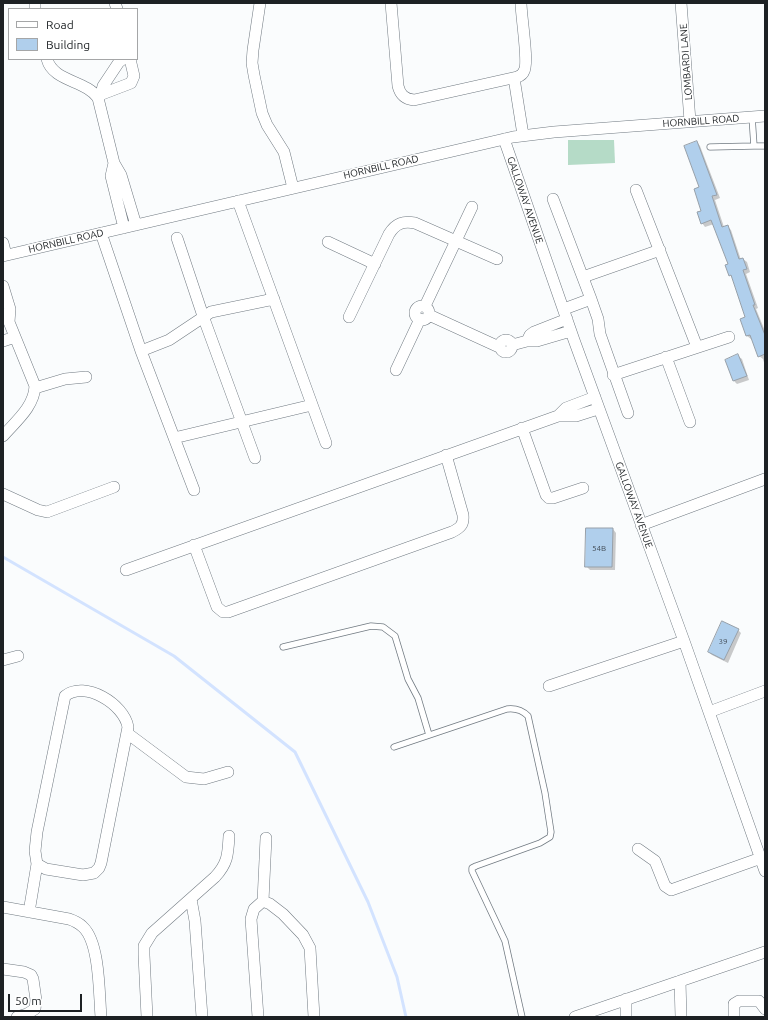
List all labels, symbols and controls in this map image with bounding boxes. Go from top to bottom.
legend [8,8,138,60]
text: Road [46,18,74,31]
street label: LOMBARDI LANE [677,23,695,101]
text: Building [46,38,90,51]
street label: HORNBILL ROAD [662,112,740,130]
street label: HORNBILL ROAD [342,153,420,181]
street label: GALLOWAY AVENUE [504,155,546,245]
street label: HORNBILL ROAD [27,227,105,255]
street label: GALLOWAY AVENUE [613,460,655,550]
house number: 54B [592,543,606,553]
house number: 39 [718,636,728,646]
scale bar [10,986,84,1012]
text: 50 m [15,994,42,1007]

